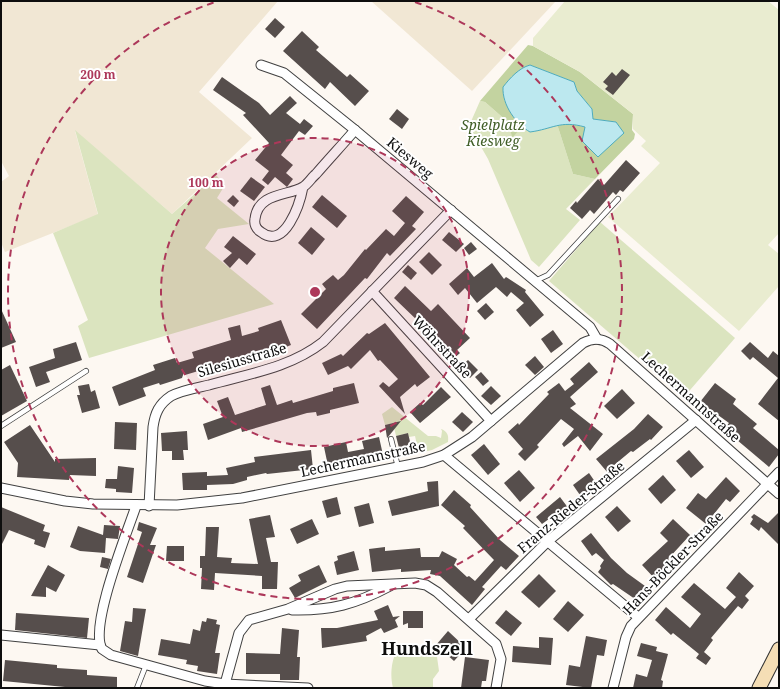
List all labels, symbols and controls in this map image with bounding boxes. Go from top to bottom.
text: 200 m [80,66,116,83]
park label: Spielplatz Kiesweg [461,115,525,150]
street label: Kiesweg [383,133,438,183]
text: 100 m [188,174,224,191]
centre of rings [308,285,322,299]
street label: Wöhrstraße [408,311,476,382]
street label: Silesiusstraße [195,338,289,381]
street label: Lechermannstraße [638,347,745,446]
street label: Lechermannstraße [299,436,427,481]
street label: Franz-Rieder-Straße [513,456,628,557]
street label: Hans-Böckler-Straße [618,507,727,619]
district label: Hundszell [381,636,473,660]

